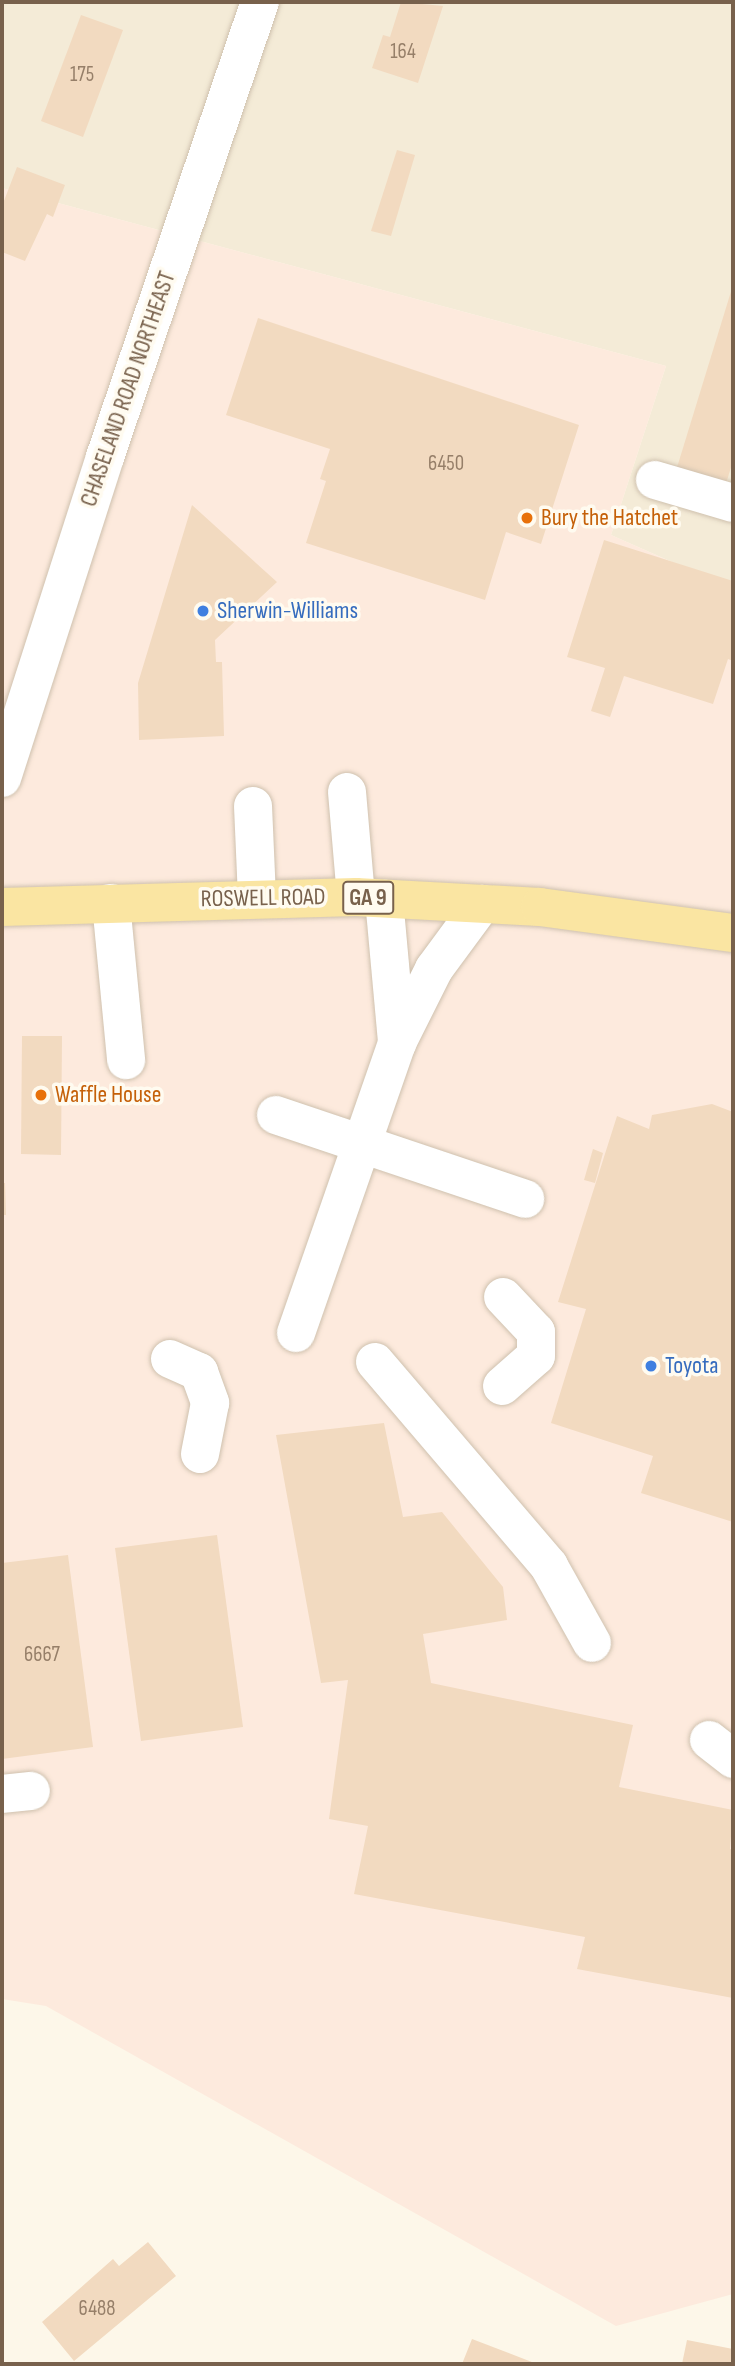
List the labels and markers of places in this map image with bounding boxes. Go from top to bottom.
place label: Bury the Hatchet [541,504,678,532]
marker: Bury the Hatchet [519,510,535,526]
place label: Sherwin-Williams [217,597,358,625]
marker: Sherwin-Williams [195,603,211,619]
place label: Waffle House [55,1081,161,1109]
marker: Waffle House [33,1087,49,1103]
place label: Toyota [665,1352,718,1380]
marker: Toyota [643,1358,659,1374]

